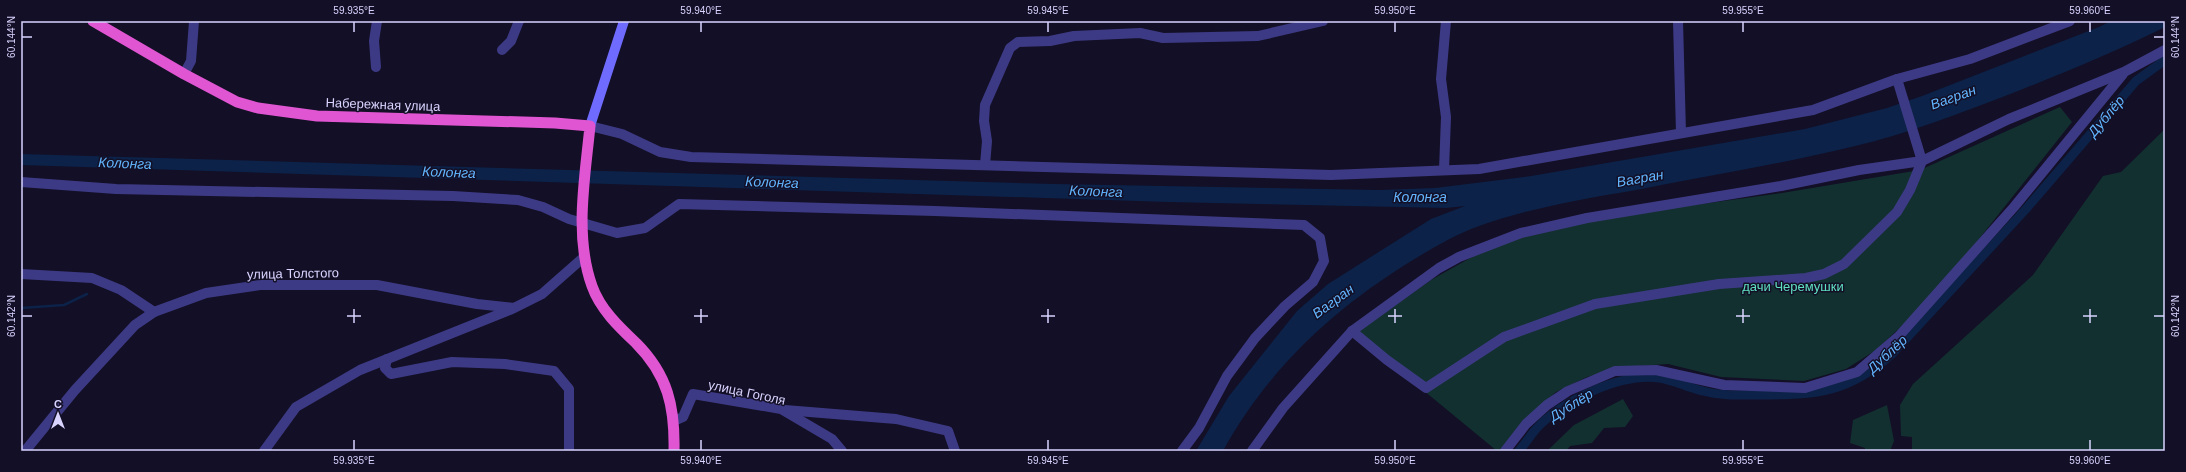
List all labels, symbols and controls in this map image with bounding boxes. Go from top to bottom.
text: 59.935°E [333,5,375,16]
text: 59.940°E [680,5,722,16]
text: 59.945°E [1027,5,1069,16]
text: 59.950°E [1374,5,1416,16]
text: 59.955°E [1722,5,1764,16]
text: 59.960°E [2069,5,2111,16]
text: 60.144°N [6,16,17,58]
text: 60.144°N [2170,16,2181,58]
water label: Вагран [1928,81,1978,113]
water label: Дублёр [2083,92,2128,141]
street label: Набережная улица [325,95,441,114]
water label: Колонга [98,154,152,172]
water label: Колонга [422,163,476,181]
water label: Вагран [1615,166,1665,190]
water label: Колонга [745,173,799,191]
water label: Колонга [1069,182,1123,200]
water label: Колонга [1393,189,1447,205]
street label: улица Толстого [247,265,339,282]
park label: дачи Черемушки [1742,279,1844,294]
water label: Вагран [1309,280,1357,321]
text: 60.142°N [6,295,17,337]
text: 60.142°N [2170,295,2181,337]
water label: Дублёр [1862,332,1910,378]
street label: улица Гоголя [707,377,787,408]
water label: Дублёр [1545,385,1596,426]
north arrow [38,394,78,434]
text: С [54,398,62,410]
text: 59.935°E [333,455,375,466]
text: 59.940°E [680,455,722,466]
text: 59.945°E [1027,455,1069,466]
text: 59.950°E [1374,455,1416,466]
text: 59.955°E [1722,455,1764,466]
text: 59.960°E [2069,455,2111,466]

